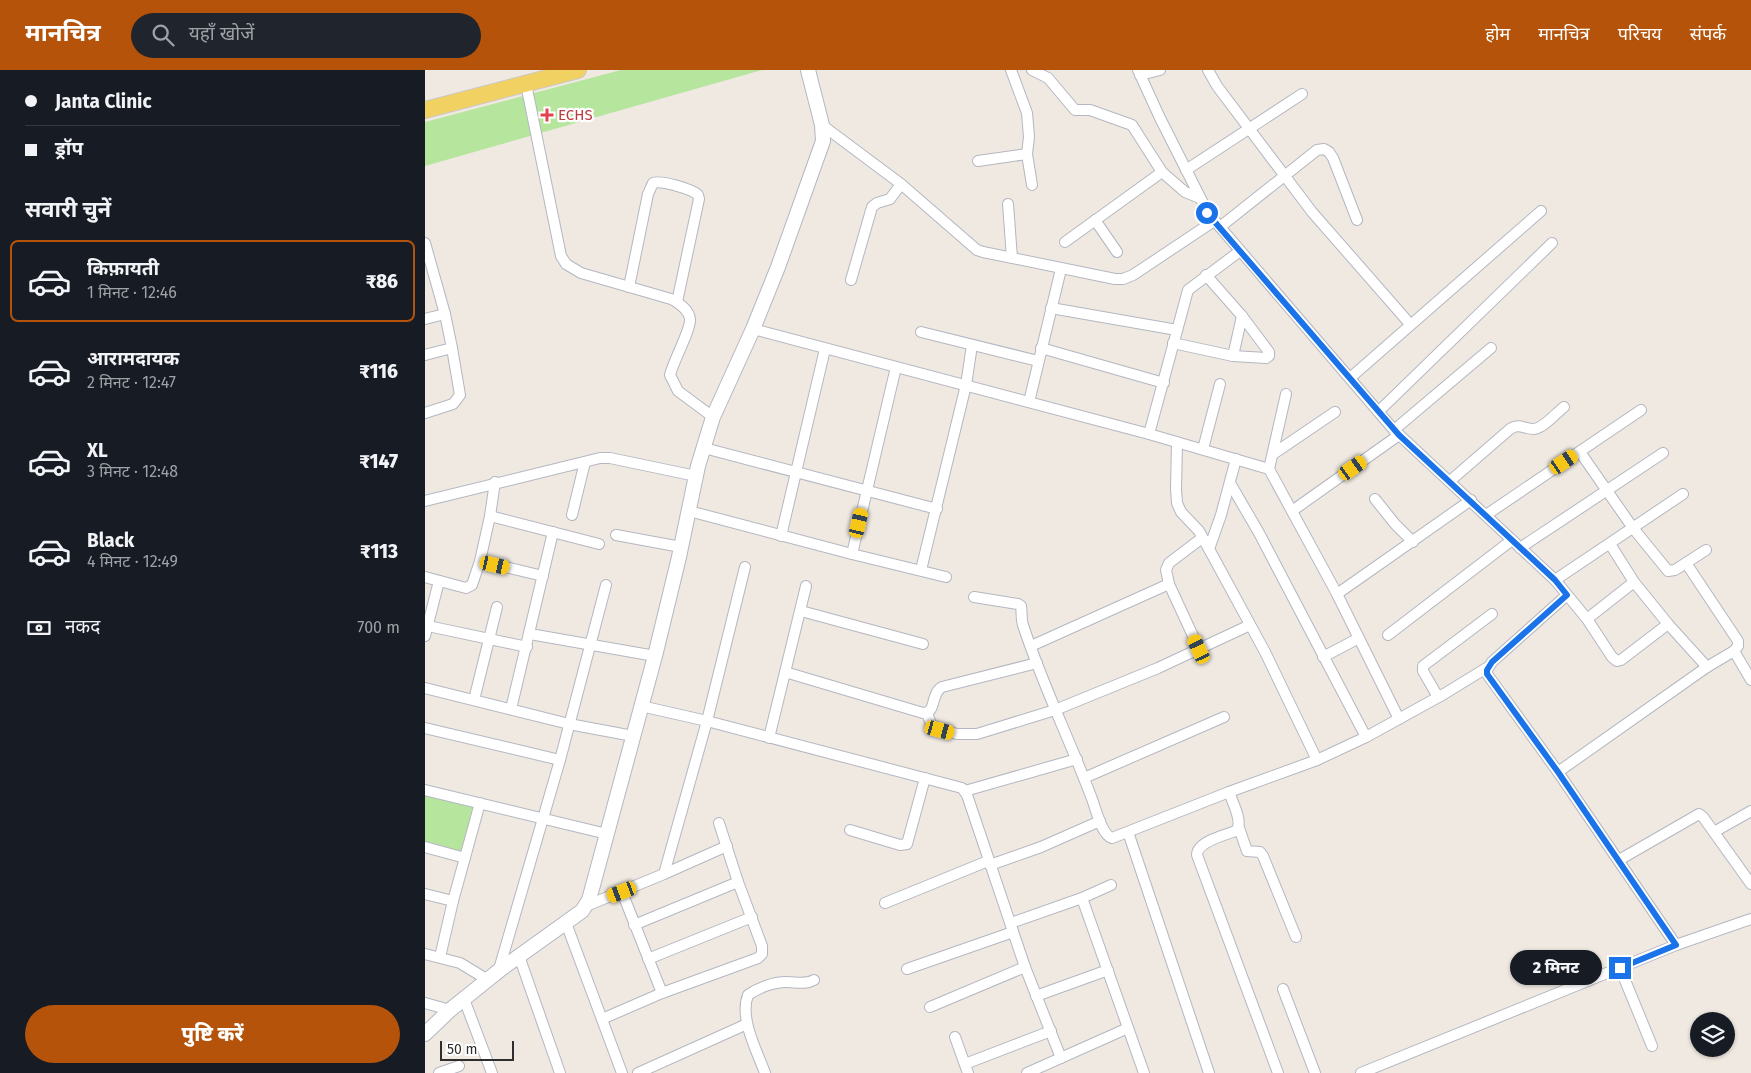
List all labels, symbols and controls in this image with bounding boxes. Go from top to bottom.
search box [131,13,481,58]
text: मानचित्र [25,19,101,47]
icon: search [149,21,177,49]
text: यहाँ खोजें [189,22,254,45]
text: होम [1485,23,1510,45]
text: मानचित्र [1538,23,1590,45]
text: परिचय [1618,23,1662,45]
text: संपर्क [1690,23,1726,45]
text: Janta Clinic [55,90,152,113]
place label: ECHS [558,106,593,124]
marker: ECHS [540,108,554,122]
text: ड्रॉप [55,137,83,160]
text: सवारी चुनें [25,196,111,223]
route start [1196,202,1218,224]
text: किफ़ायती [87,257,159,280]
icon: car [27,259,72,304]
text: ₹86 [366,270,398,293]
text: 1 मिनट · 12:46 [87,283,177,302]
text: आरामदायक [87,347,179,370]
icon: car [27,349,72,394]
text: ₹116 [359,360,398,383]
text: 2 मिनट · 12:47 [87,373,176,392]
icon: car [27,439,72,484]
text: XL [87,439,108,462]
car [1547,447,1580,477]
text: ₹147 [359,450,398,473]
car [1336,453,1369,483]
text: 3 मिनट · 12:48 [87,462,178,481]
car [848,507,869,539]
icon: car [27,529,72,574]
text: Black [87,529,134,552]
text: ₹113 [360,540,398,563]
text: 4 मिनट · 12:49 [87,552,178,571]
car [478,554,511,576]
icon: cash [25,614,53,642]
text: नकद [65,615,100,638]
text: 700 m [357,618,400,637]
car [1185,632,1212,666]
car [923,719,956,741]
car [605,880,638,904]
callout: 2 मिनट [1510,950,1603,986]
route end [1609,957,1631,979]
text: 2 मिनट [1533,958,1579,977]
button: पुष्टि करें [25,1005,400,1063]
map controls [1690,1012,1735,1057]
button: layers [1690,1012,1735,1057]
scale bar [440,1038,514,1061]
text: 50 m [447,1041,478,1058]

